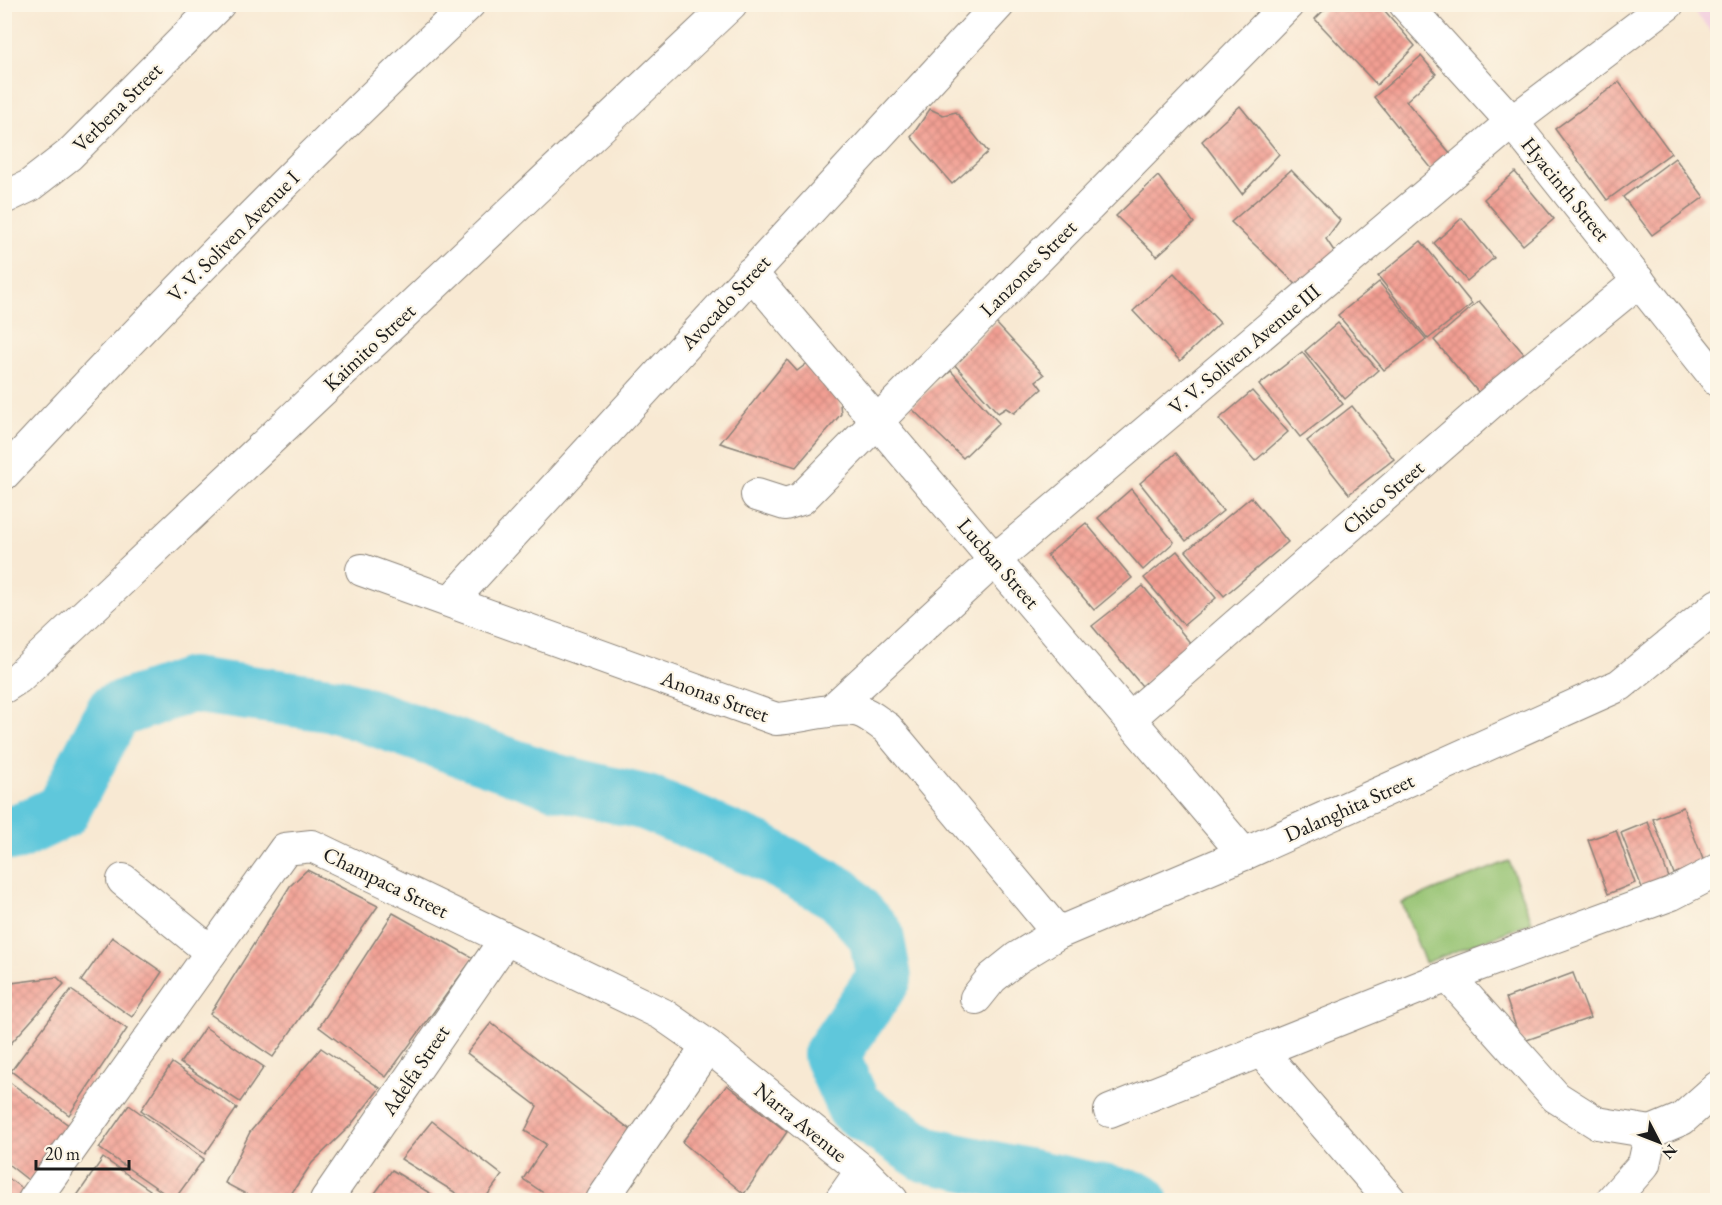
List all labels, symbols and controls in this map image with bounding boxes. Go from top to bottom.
street label: Verbena Street [66,56,168,158]
street label: Hyacinth Street [1516,131,1617,247]
street label: V. V. Soliven Avenue I [161,164,305,308]
street label: Lanzones Street [974,213,1083,322]
street label: Avocado Street [673,249,776,356]
street label: V. V. Soliven Avenue III [1162,278,1326,420]
street label: Kaimito Street [317,297,421,397]
street label: Chico Street [1337,454,1430,540]
street label: Lucban Street [952,512,1046,614]
street label: Anonas Street [657,664,773,728]
street label: Dalanghita Street [1280,766,1418,848]
street label: Champaca Street [319,840,454,924]
street label: Adelfa Street [374,1019,455,1121]
street label: Narra Avenue [749,1076,853,1168]
north arrow [1629,1112,1689,1172]
scale bar [36,1133,129,1171]
text: N [1658,1140,1682,1164]
text: 20 m [45,1142,80,1165]

